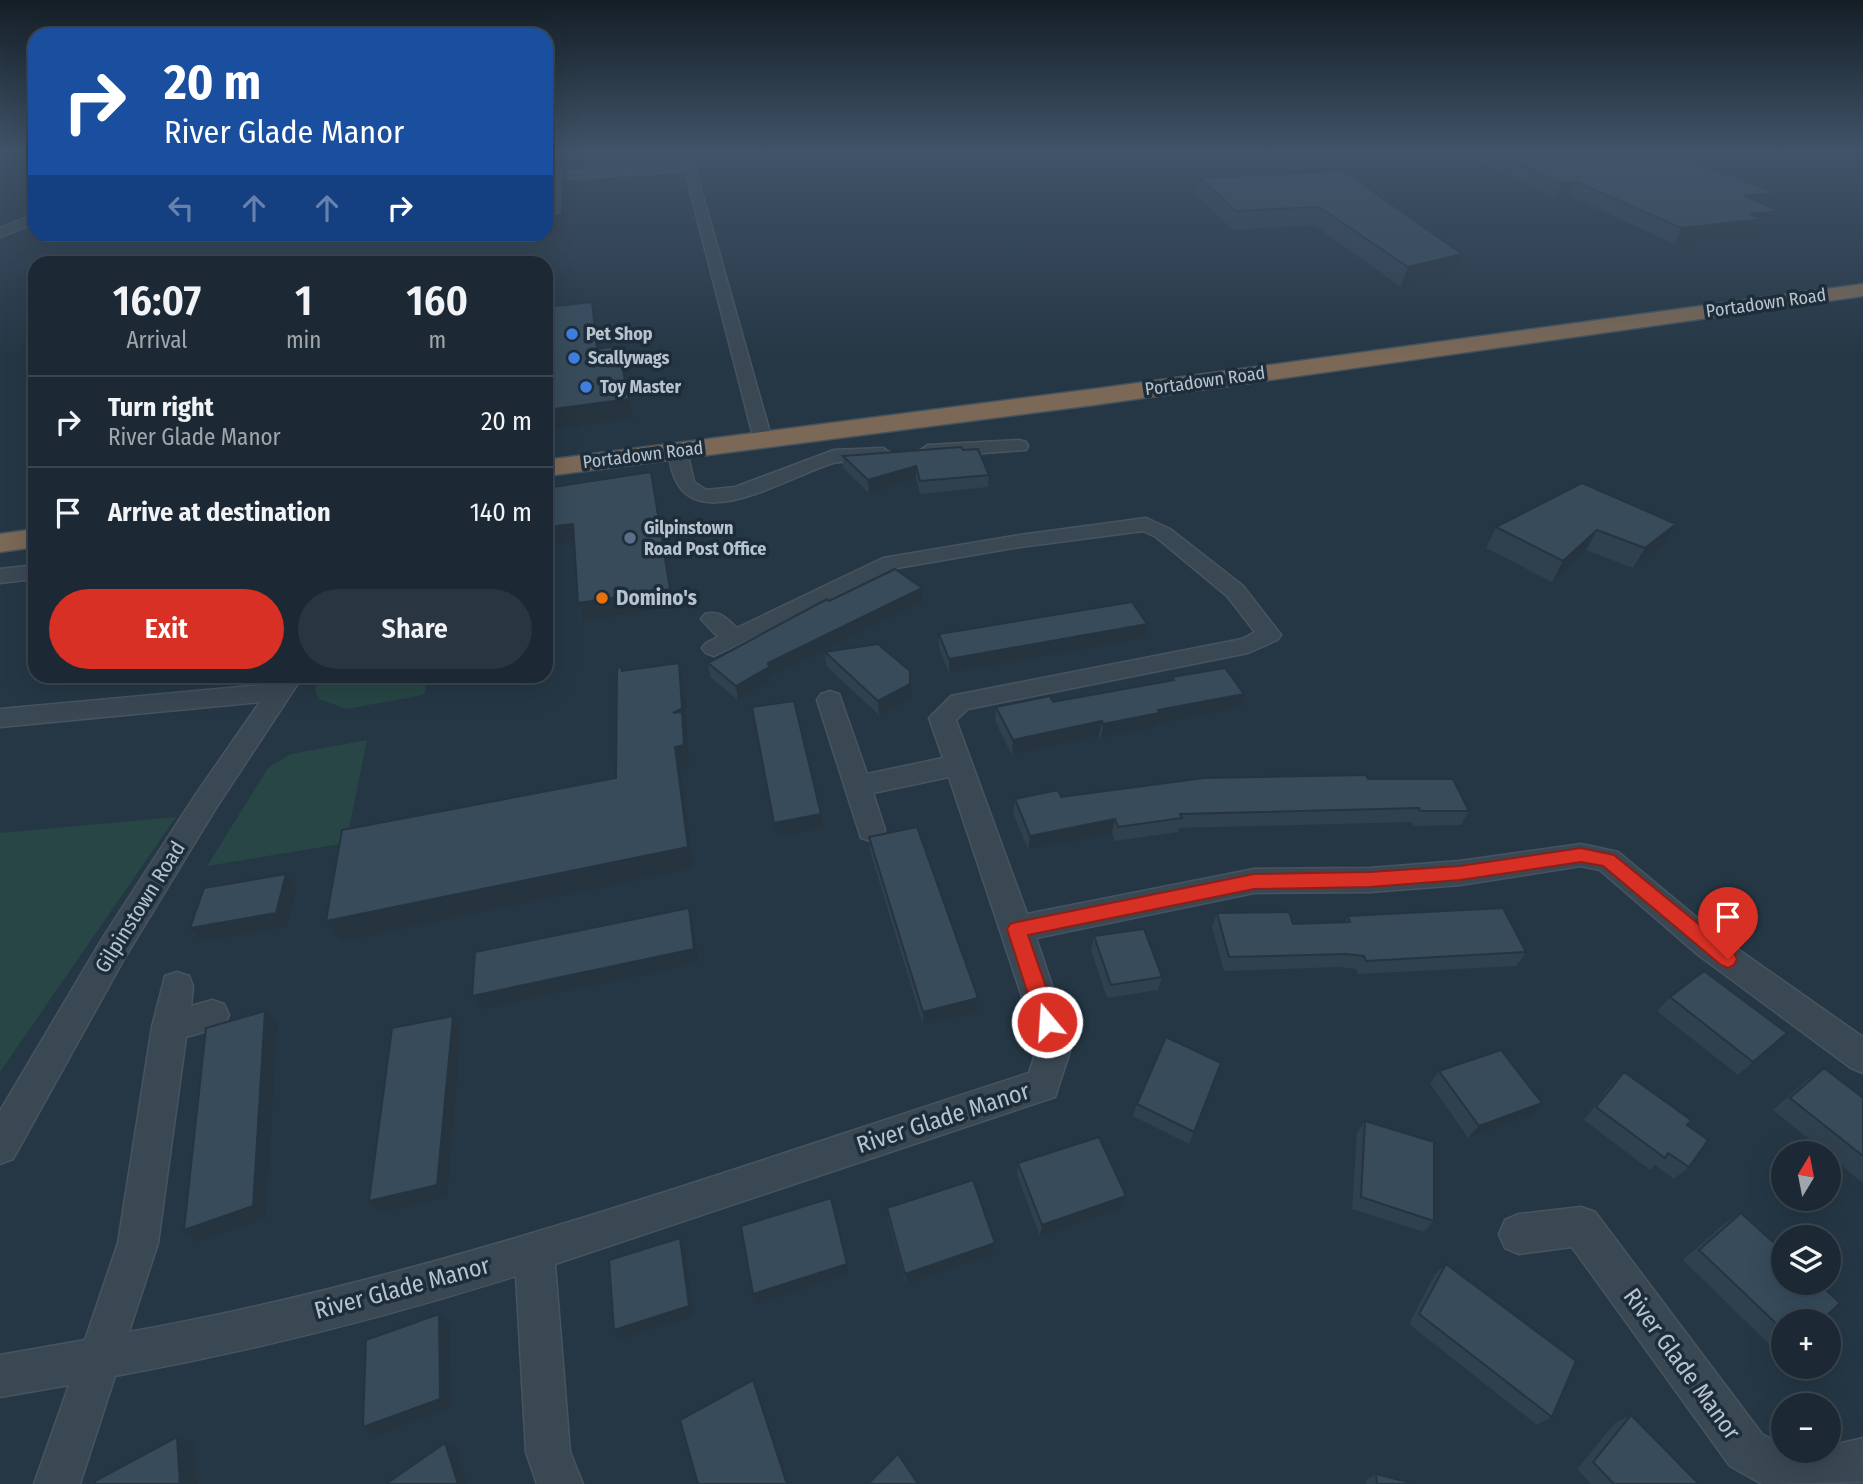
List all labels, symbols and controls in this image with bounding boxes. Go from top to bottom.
text: 20 m [164,53,261,112]
icon: right [49,56,140,147]
text: River Glade Manor [164,113,404,151]
icon: left [162,189,200,227]
icon: ahead [235,189,273,227]
icon: ahead [308,189,346,227]
icon: right [381,189,419,227]
text: 16:07 [113,276,201,326]
text: 1 [295,276,312,326]
text: 160 [406,276,468,326]
street label: Portadown Road [1704,284,1828,322]
place label: Pet Shop [586,323,653,345]
text: Arrival [126,326,187,354]
text: min [286,326,322,354]
text: m [428,326,446,354]
marker: Pet Shop [564,326,580,342]
place label: Scallywags [588,347,670,369]
marker: Scallywags [566,350,582,366]
street label: Portadown Road [1143,362,1267,400]
place label: Toy Master [600,376,681,398]
marker: Toy Master [578,379,594,395]
text: Turn right [108,392,214,423]
icon: right [49,403,87,441]
text: 20 m [481,406,532,437]
text: River Glade Manor [108,423,281,451]
street label: Portadown Road [582,437,704,473]
icon: arrive [49,494,87,532]
text: Arrive at destination [108,497,331,528]
text: 140 m [470,497,532,528]
place label: Gilpinstown Road Post Office [644,517,766,560]
marker: Gilpinstown Road Post Office [622,530,638,546]
place label: Domino's [616,585,697,611]
button: Exit [49,589,284,669]
button: Share [298,589,532,669]
marker: Domino's [594,590,610,606]
street label: Gilpinstown Road [89,836,191,978]
pin [1698,887,1758,959]
icon: arrive [1709,898,1747,936]
position arrow [1010,985,1084,1059]
street label: River Glade Manor [853,1077,1034,1159]
north arrow [1771,1141,1841,1211]
map controls [1771,1141,1841,1463]
button: layers [1771,1225,1841,1295]
street label: River Glade Manor [311,1251,493,1325]
street label: River Glade Manor [1618,1283,1747,1446]
button: + [1771,1309,1841,1379]
button: − [1771,1393,1841,1463]

